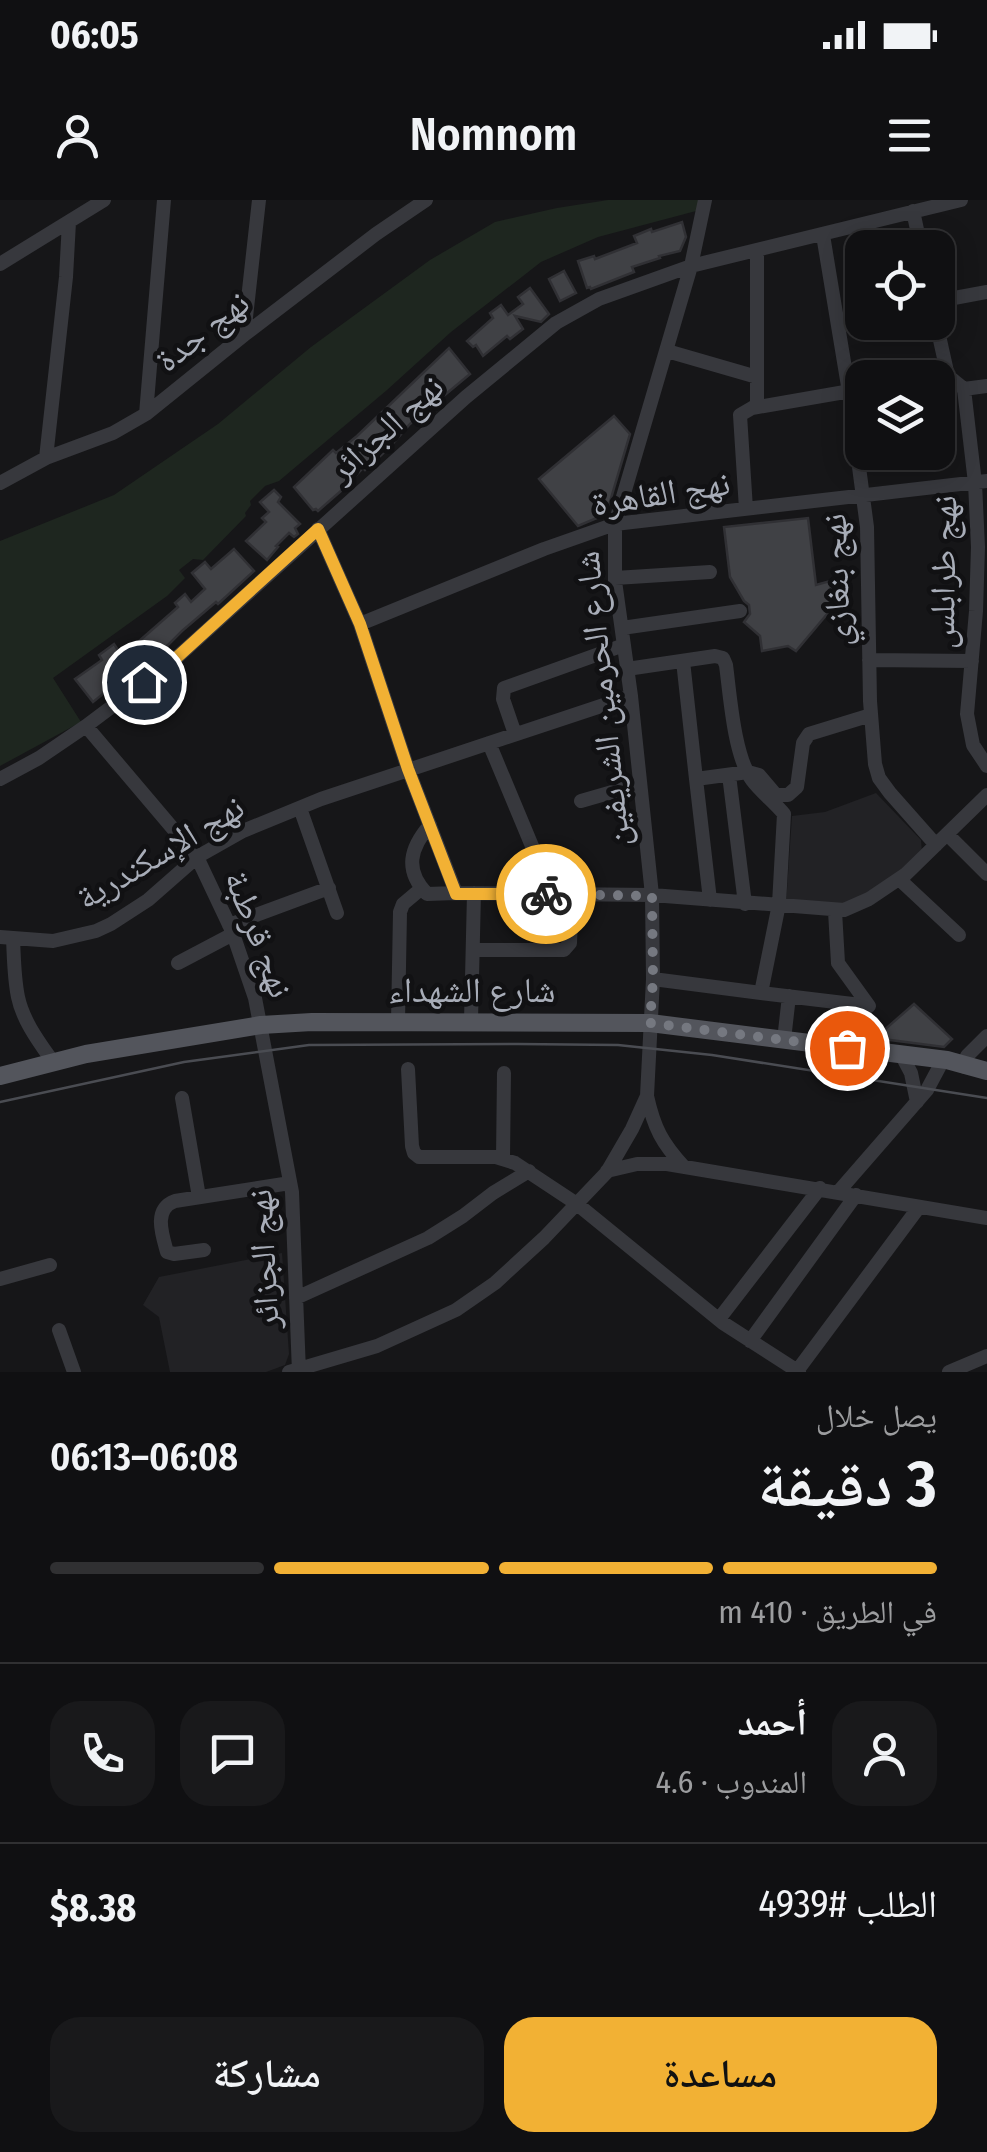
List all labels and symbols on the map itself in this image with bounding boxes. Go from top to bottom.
street label: نهج جدة [147,281,258,381]
street label: نهج الجزائر [319,366,453,492]
street label: نهج القاهرة [589,461,733,526]
street label: نهج طرابلس [921,495,966,649]
street label: نهج بنغازي [813,513,866,647]
street label: شارع الحرمين الشريفين [566,549,639,849]
pin [102,640,187,725]
street label: نهج الإسكندرية [69,786,252,919]
courier [496,844,596,944]
street label: نهج قرطبة [215,865,302,1004]
street label: شارع الشهداء [388,969,556,1012]
pin [805,1006,890,1091]
street label: نهج الجزائر [238,1188,289,1331]

